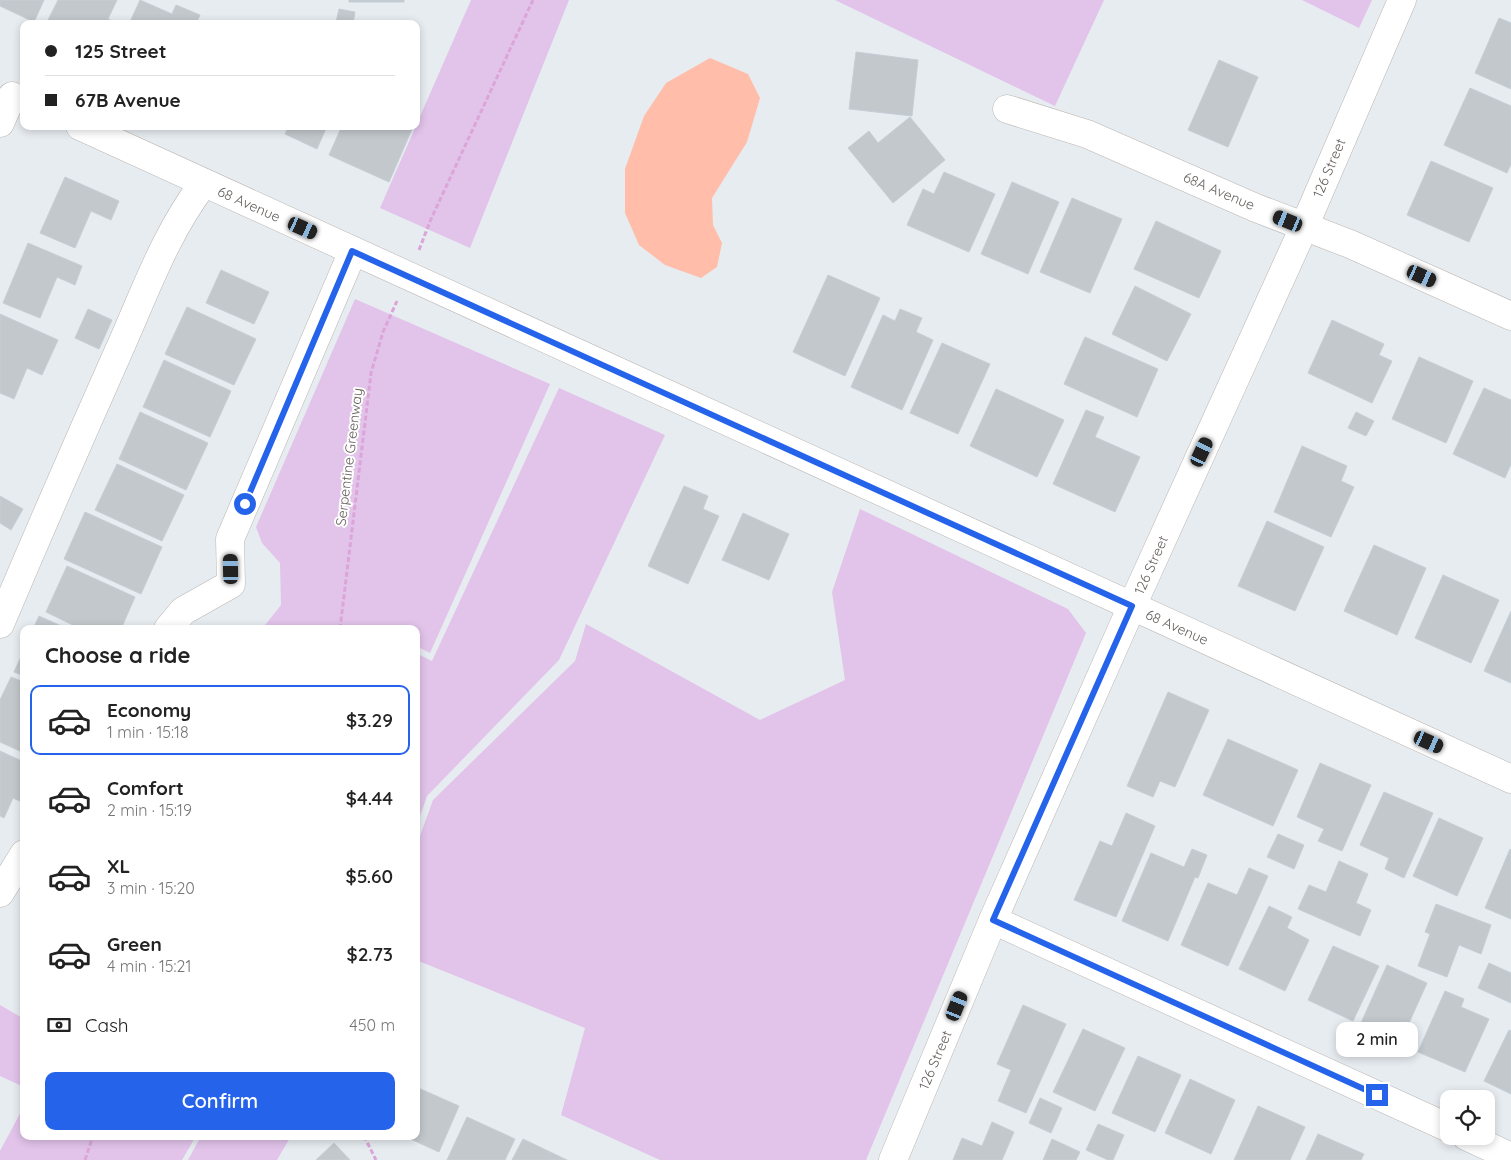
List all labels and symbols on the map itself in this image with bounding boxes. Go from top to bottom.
street label: 126 Street [1308,135,1350,200]
street label: 68A Avenue [1181,168,1258,214]
street label: 68 Avenue [215,182,283,226]
car [1271,208,1304,234]
car [286,215,319,241]
car [1405,263,1438,289]
street label: Serpentine Greenway [332,387,366,527]
car [1188,435,1215,469]
route start [234,493,256,515]
street label: 126 Street [1130,533,1172,597]
car [223,554,238,584]
street label: 68 Avenue [1143,605,1211,649]
car [1412,729,1445,755]
car [944,989,969,1023]
callout: 2 min [1336,1022,1418,1058]
street label: 126 Street [914,1027,956,1092]
route end [1366,1084,1388,1106]

